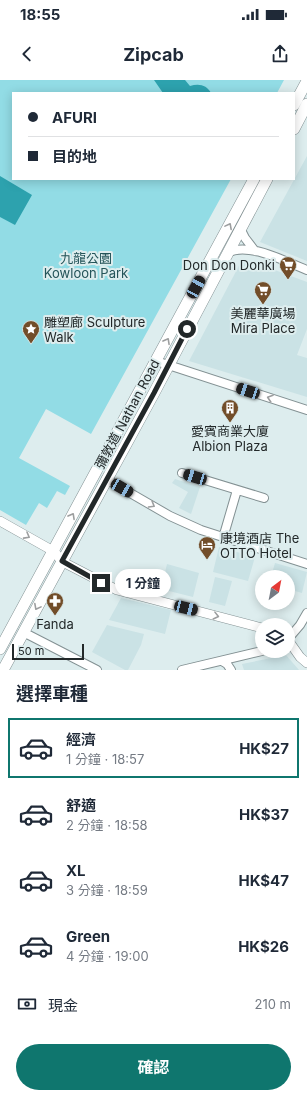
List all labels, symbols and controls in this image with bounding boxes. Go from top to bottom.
text: 18:55 [20,5,60,24]
icon: back [16,43,38,65]
icon: share [269,43,291,65]
text: Zipcab [123,44,184,65]
text: AFURI [52,108,97,127]
text: 目的地 [52,147,97,166]
one-way arrow [224,223,232,231]
park label: 九龍公園 Kowloon Park [44,250,128,281]
supermarket icon: Don Don Donki [278,255,298,280]
place label: Don Don Donki [183,257,275,273]
car [185,274,207,300]
supermarket icon: 美麗華廣場 Mira Place [253,280,273,305]
place label: 美麗華廣場 Mira Place [230,305,296,336]
place label: 雕塑廊 Sculpture Walk [44,314,145,345]
place icon: 雕塑廊 Sculpture Walk [21,319,41,344]
route start [178,320,196,338]
one-way arrow [162,337,169,345]
street label: 彌敦道 Nathan Road [91,357,163,471]
car [235,382,261,400]
one-way arrow [266,394,273,403]
building icon: 愛賓商業大廈 Albion Plaza [220,398,240,423]
place label: 愛賓商業大廈 Albion Plaza [191,423,269,454]
car [182,468,208,486]
car [109,477,135,499]
one-way arrow [148,501,155,508]
one-way arrow [67,513,74,521]
place label: 康境酒店 The OTTO Hotel [220,530,299,561]
one-way arrow [22,532,30,539]
hotel icon: 康境酒店 The OTTO Hotel [197,535,217,560]
callout: 1 分鐘 [115,569,171,597]
north arrow [255,570,295,610]
map controls [255,570,295,658]
route end [92,574,110,592]
text: 1 分鐘 [126,575,160,591]
pharmacy icon: Fanda [45,591,65,616]
car [173,599,199,617]
one-way arrow [34,603,41,611]
one-way arrow [212,611,219,620]
place label: Fanda [36,616,74,632]
button: layers [255,618,295,658]
scale bar [12,642,84,661]
text: 50 m [18,644,44,658]
text: 選擇車種 [16,683,88,704]
icon: car [18,730,54,766]
text: 經濟 [66,730,96,749]
text: HK$27 [239,739,289,758]
text: 1 分鐘 · 18:57 [66,751,144,767]
icon: car [18,796,54,832]
text: 舒適 [66,796,96,815]
text: HK$37 [239,805,289,824]
text: 2 分鐘 · 18:58 [66,817,148,833]
text: XL [66,861,86,880]
icon: car [18,862,54,898]
text: HK$47 [238,871,289,890]
text: 3 分鐘 · 18:59 [66,882,148,898]
text: Green [66,927,110,946]
icon: car [18,928,54,964]
text: HK$26 [238,937,289,956]
text: 4 分鐘 · 19:00 [66,948,149,964]
icon: cash [16,993,38,1015]
text: 現金 [48,996,78,1015]
text: 210 m [255,996,291,1012]
button: 確認 [16,1044,291,1090]

